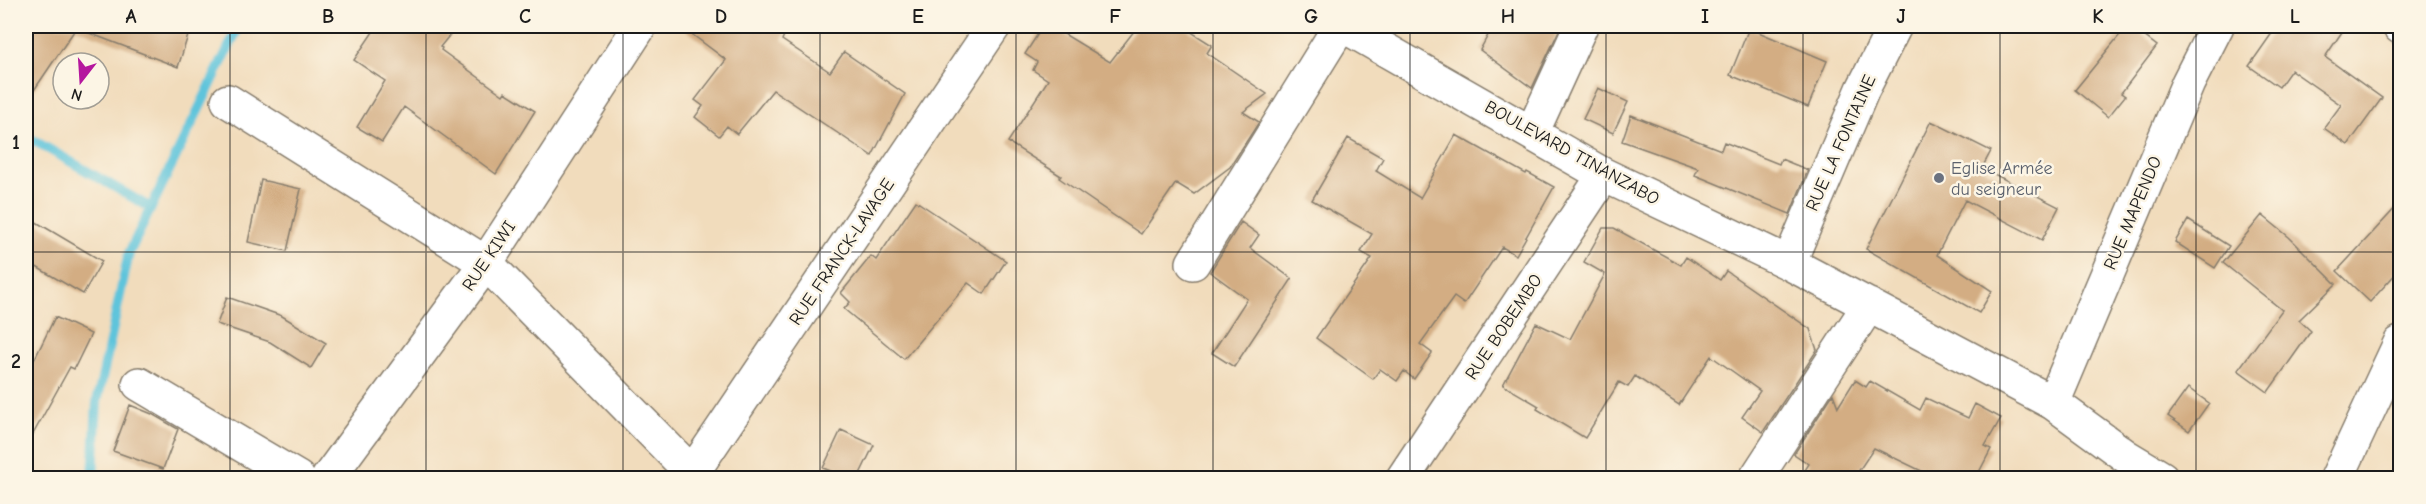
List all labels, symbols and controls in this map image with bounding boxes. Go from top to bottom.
text: A [125,5,137,28]
text: B [322,5,334,28]
text: C [519,5,531,28]
text: D [715,5,727,28]
text: E [912,5,924,28]
text: F [1109,5,1121,28]
text: G [1304,5,1318,28]
text: H [1501,5,1515,28]
text: I [1701,5,1709,28]
text: J [1896,5,1906,28]
text: K [2092,5,2104,28]
text: L [2290,5,2300,28]
north arrow [51,51,111,111]
street label: RUE LA FONTAINE [1802,72,1881,214]
text: N [69,84,85,105]
street label: BOULEVARD TINANZABO [1481,96,1663,210]
text: 1 [12,131,20,154]
street label: RUE MAPENDO [2100,153,2166,273]
place label: Eglise Armée du seigneur [1951,158,2052,200]
marker: Eglise Armée du seigneur [1932,171,1946,185]
street label: RUE FRANCK-LAVAGE [785,175,899,329]
street label: RUE KIWI [458,217,520,295]
street label: RUE BOBEMBO [1461,270,1547,384]
text: 2 [11,350,21,373]

